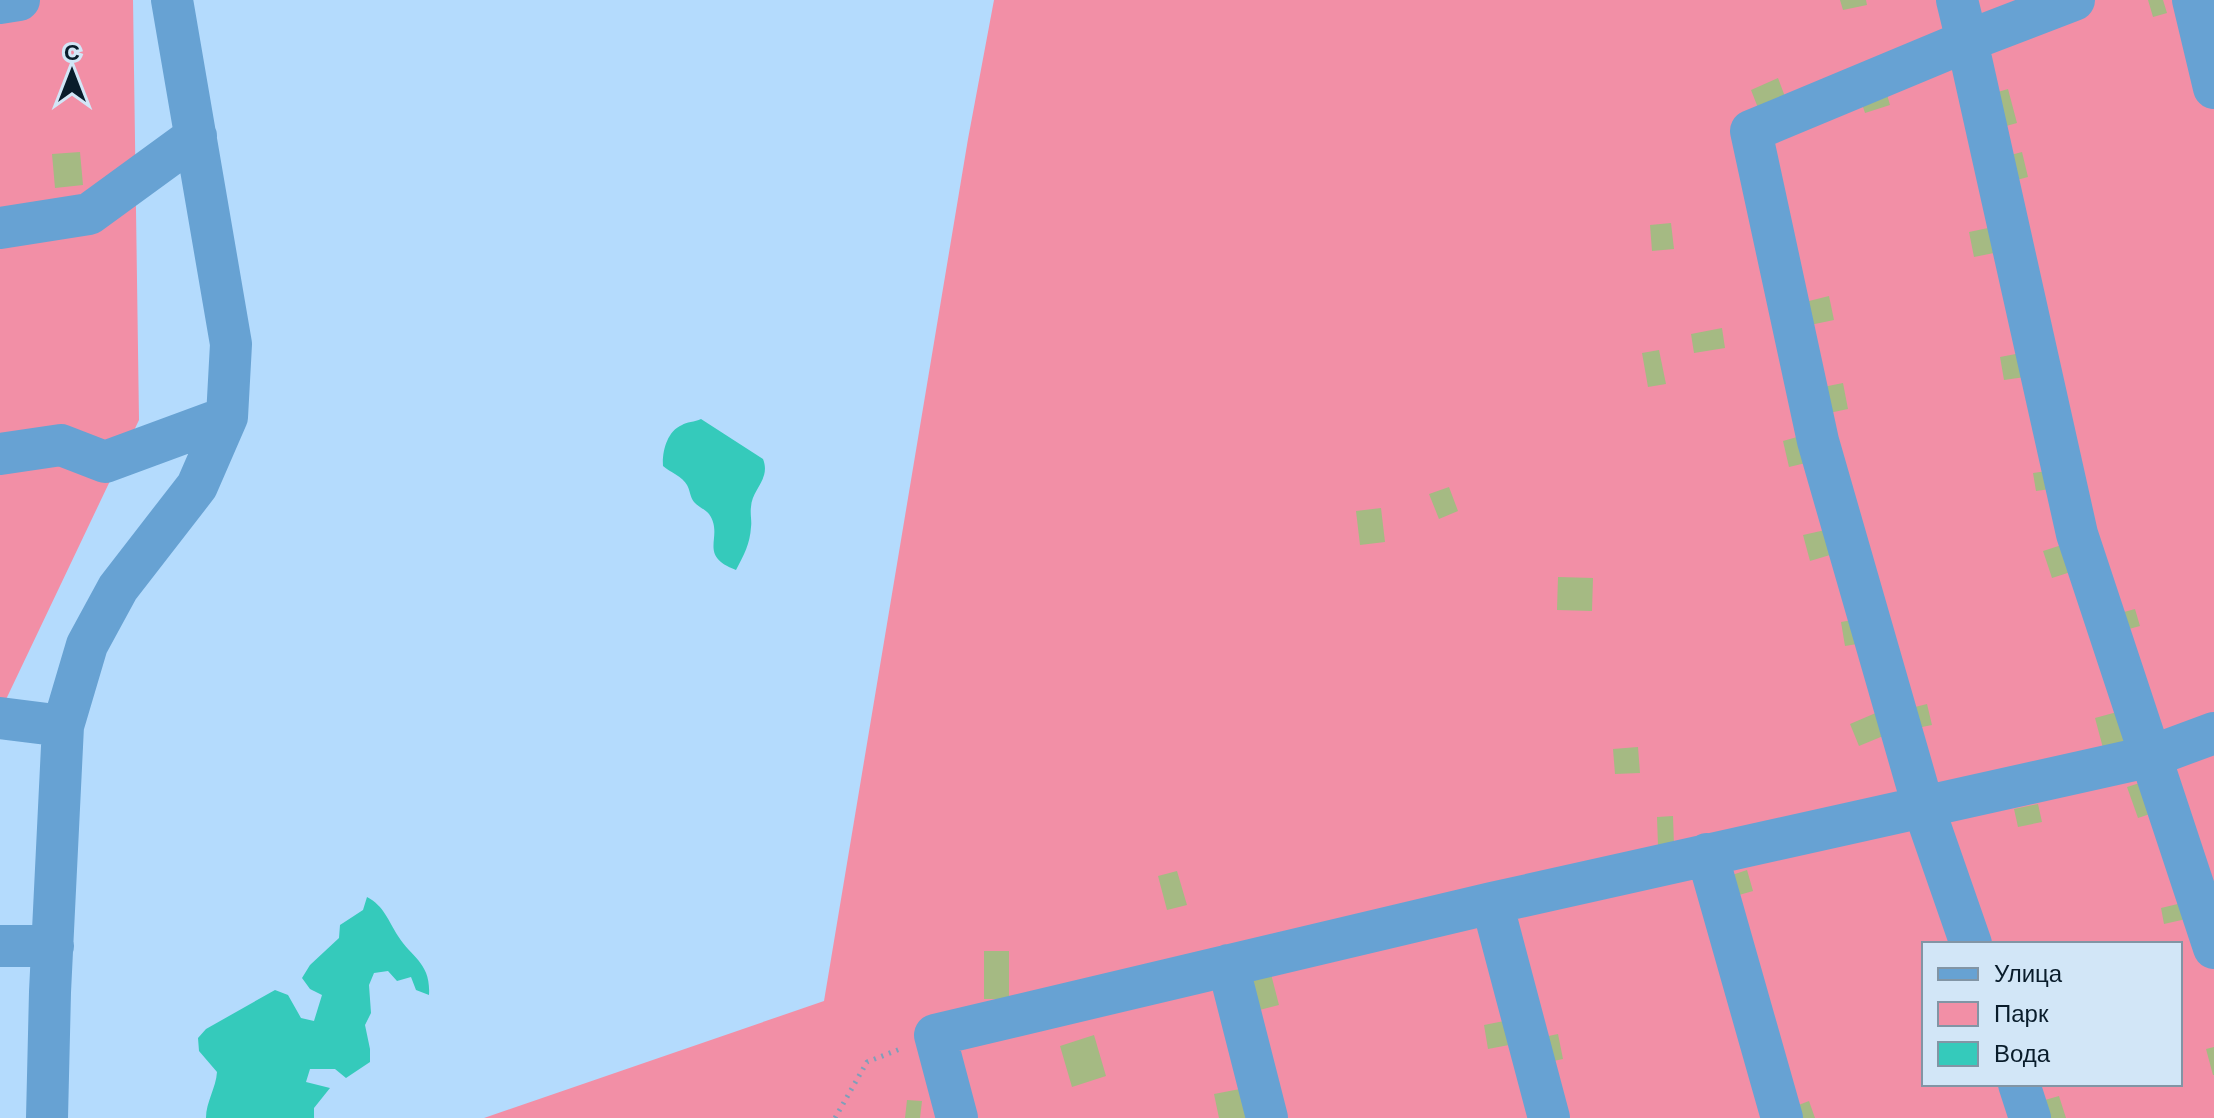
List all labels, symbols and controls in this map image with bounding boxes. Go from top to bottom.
north arrow [32,32,112,112]
text: С [64,38,80,64]
legend [1922,942,2182,1086]
text: Улица [1994,958,2063,987]
text: Парк [1994,998,2049,1027]
text: Вода [1994,1038,2051,1067]

